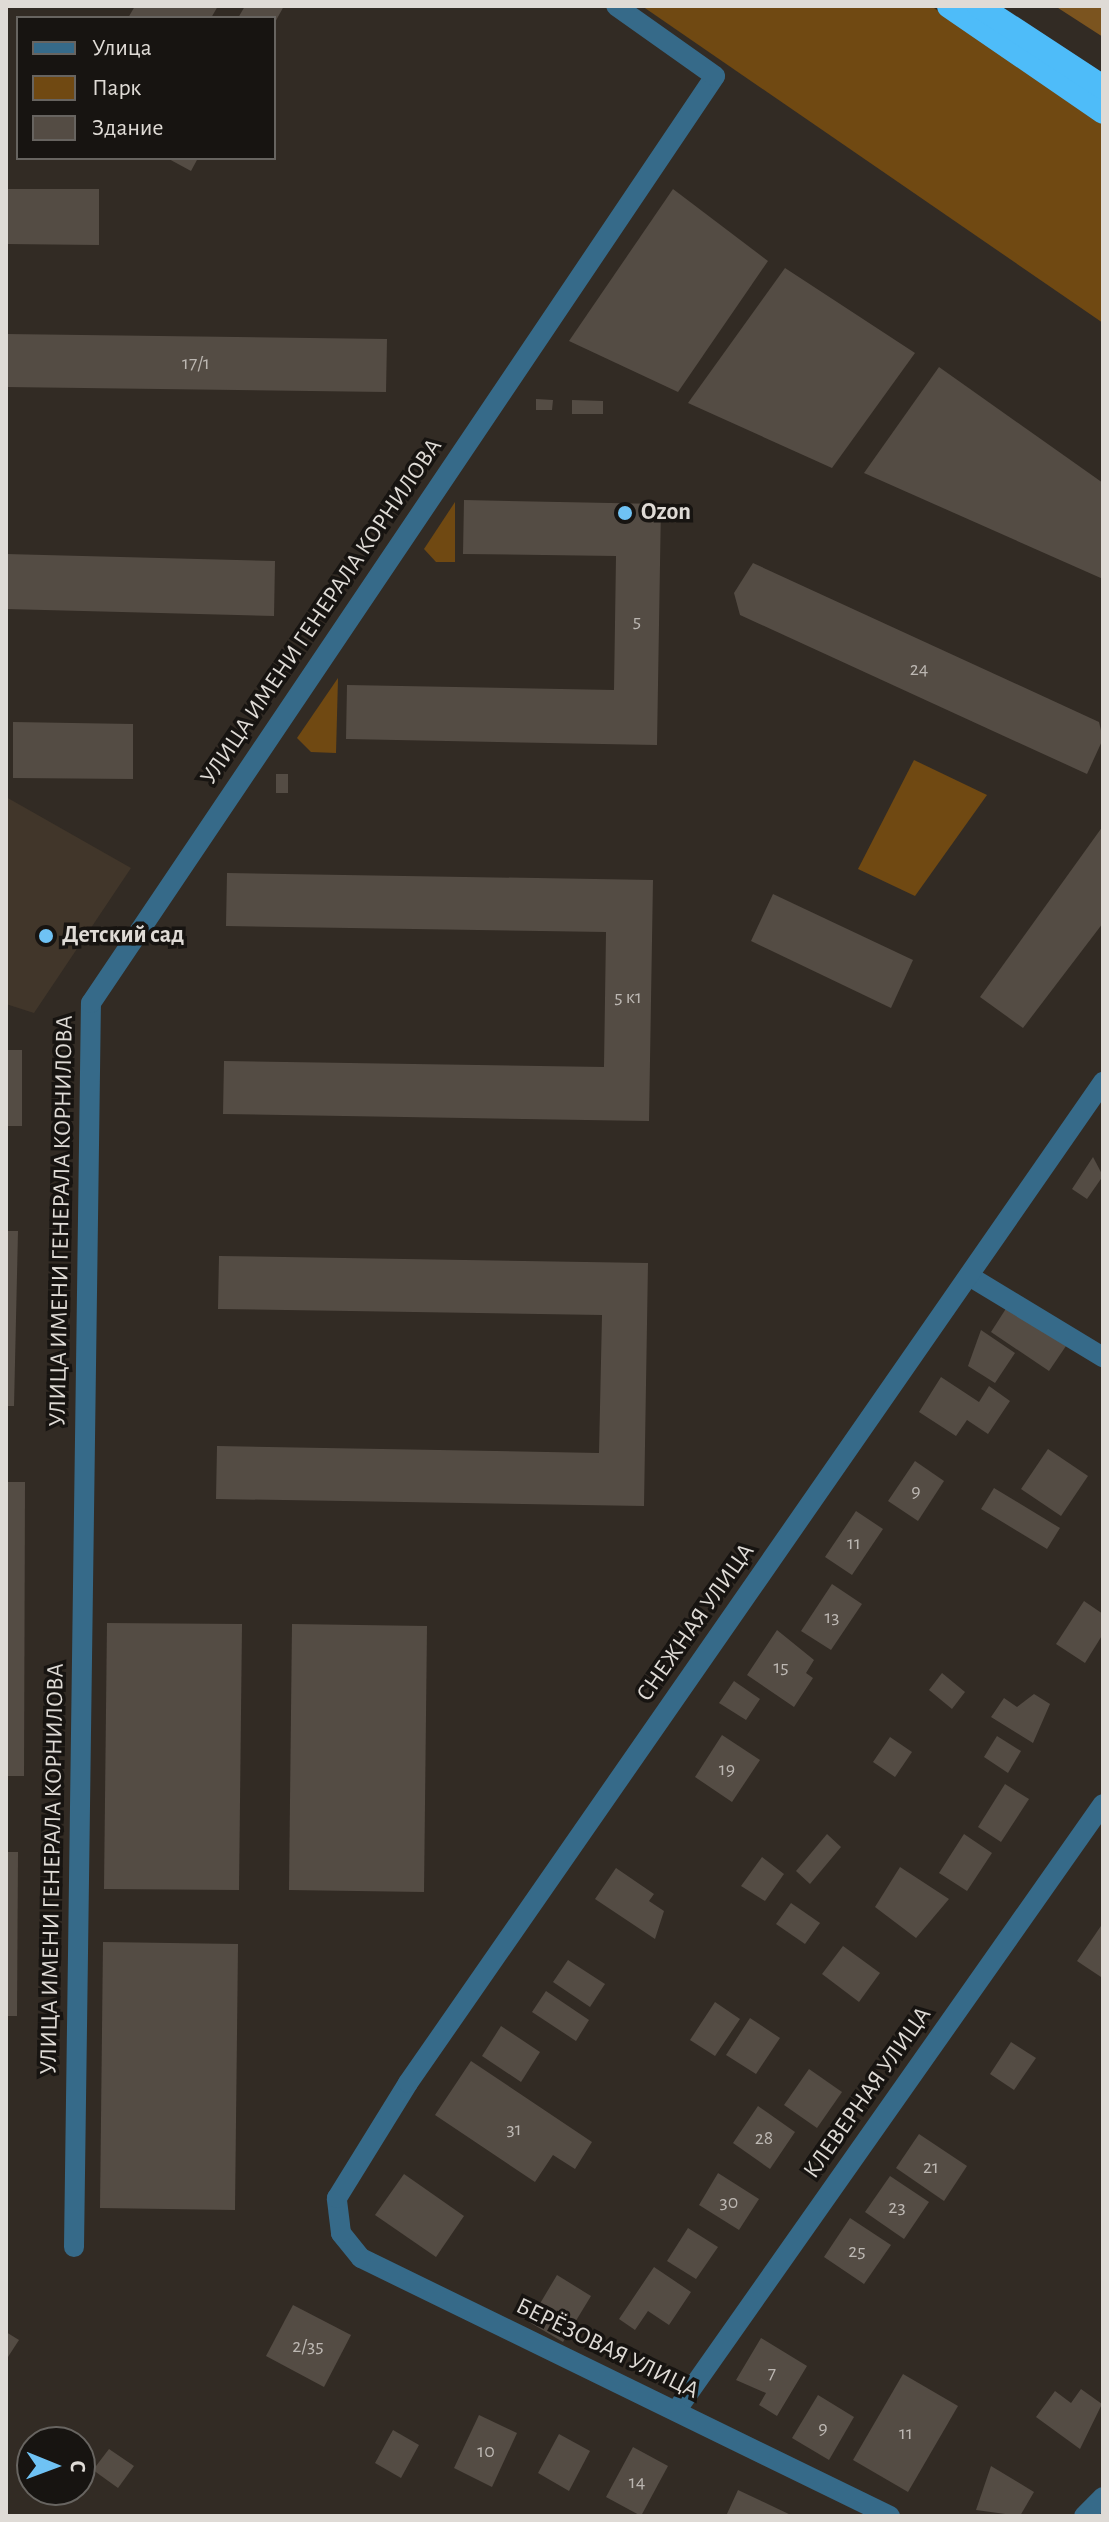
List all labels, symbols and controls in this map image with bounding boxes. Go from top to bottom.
legend [16,16,276,160]
text: Улица [92,36,152,60]
text: Парк [92,76,141,100]
text: Здание [92,116,163,140]
house number: 17/1 [182,351,210,375]
street label: УЛИЦА ИМЕНИ ГЕНЕРАЛА КОРНИЛОВА [195,433,449,791]
place label: Ozon [641,499,691,527]
marker: Ozon [616,504,634,522]
house number: 5 [633,609,641,633]
house number: 24 [910,657,928,681]
place label: Детский сад [62,922,184,950]
marker: Детский сад [37,927,55,945]
house number: 5 к1 [614,985,642,1009]
street label: УЛИЦА ИМЕНИ ГЕНЕРАЛА КОРНИЛОВА [44,1015,80,1427]
house number: 9 [911,1479,921,1503]
house number: 11 [847,1531,861,1555]
street label: СНЕЖНАЯ УЛИЦА [631,1538,761,1708]
house number: 13 [824,1605,840,1629]
house number: 15 [773,1655,789,1679]
street label: УЛИЦА ИМЕНИ ГЕНЕРАЛА КОРНИЛОВА [35,1663,71,2075]
house number: 19 [719,1757,735,1781]
street label: КЛЕВЕРНАЯ УЛИЦА [798,2002,938,2184]
house number: 31 [506,2117,522,2141]
house number: 28 [755,2126,773,2150]
house number: 21 [923,2155,939,2179]
house number: 30 [720,2190,738,2214]
house number: 23 [888,2195,906,2219]
house number: 25 [848,2239,866,2263]
street label: БЕРЁЗОВАЯ УЛИЦА [511,2292,703,2406]
house number: 2/35 [292,2334,324,2358]
house number: 7 [768,2361,776,2385]
house number: 9 [818,2416,828,2440]
house number: 11 [899,2421,913,2445]
north arrow [16,2426,96,2506]
house number: 10 [477,2439,495,2463]
text: С [67,2460,89,2473]
house number: 14 [629,2470,645,2494]

